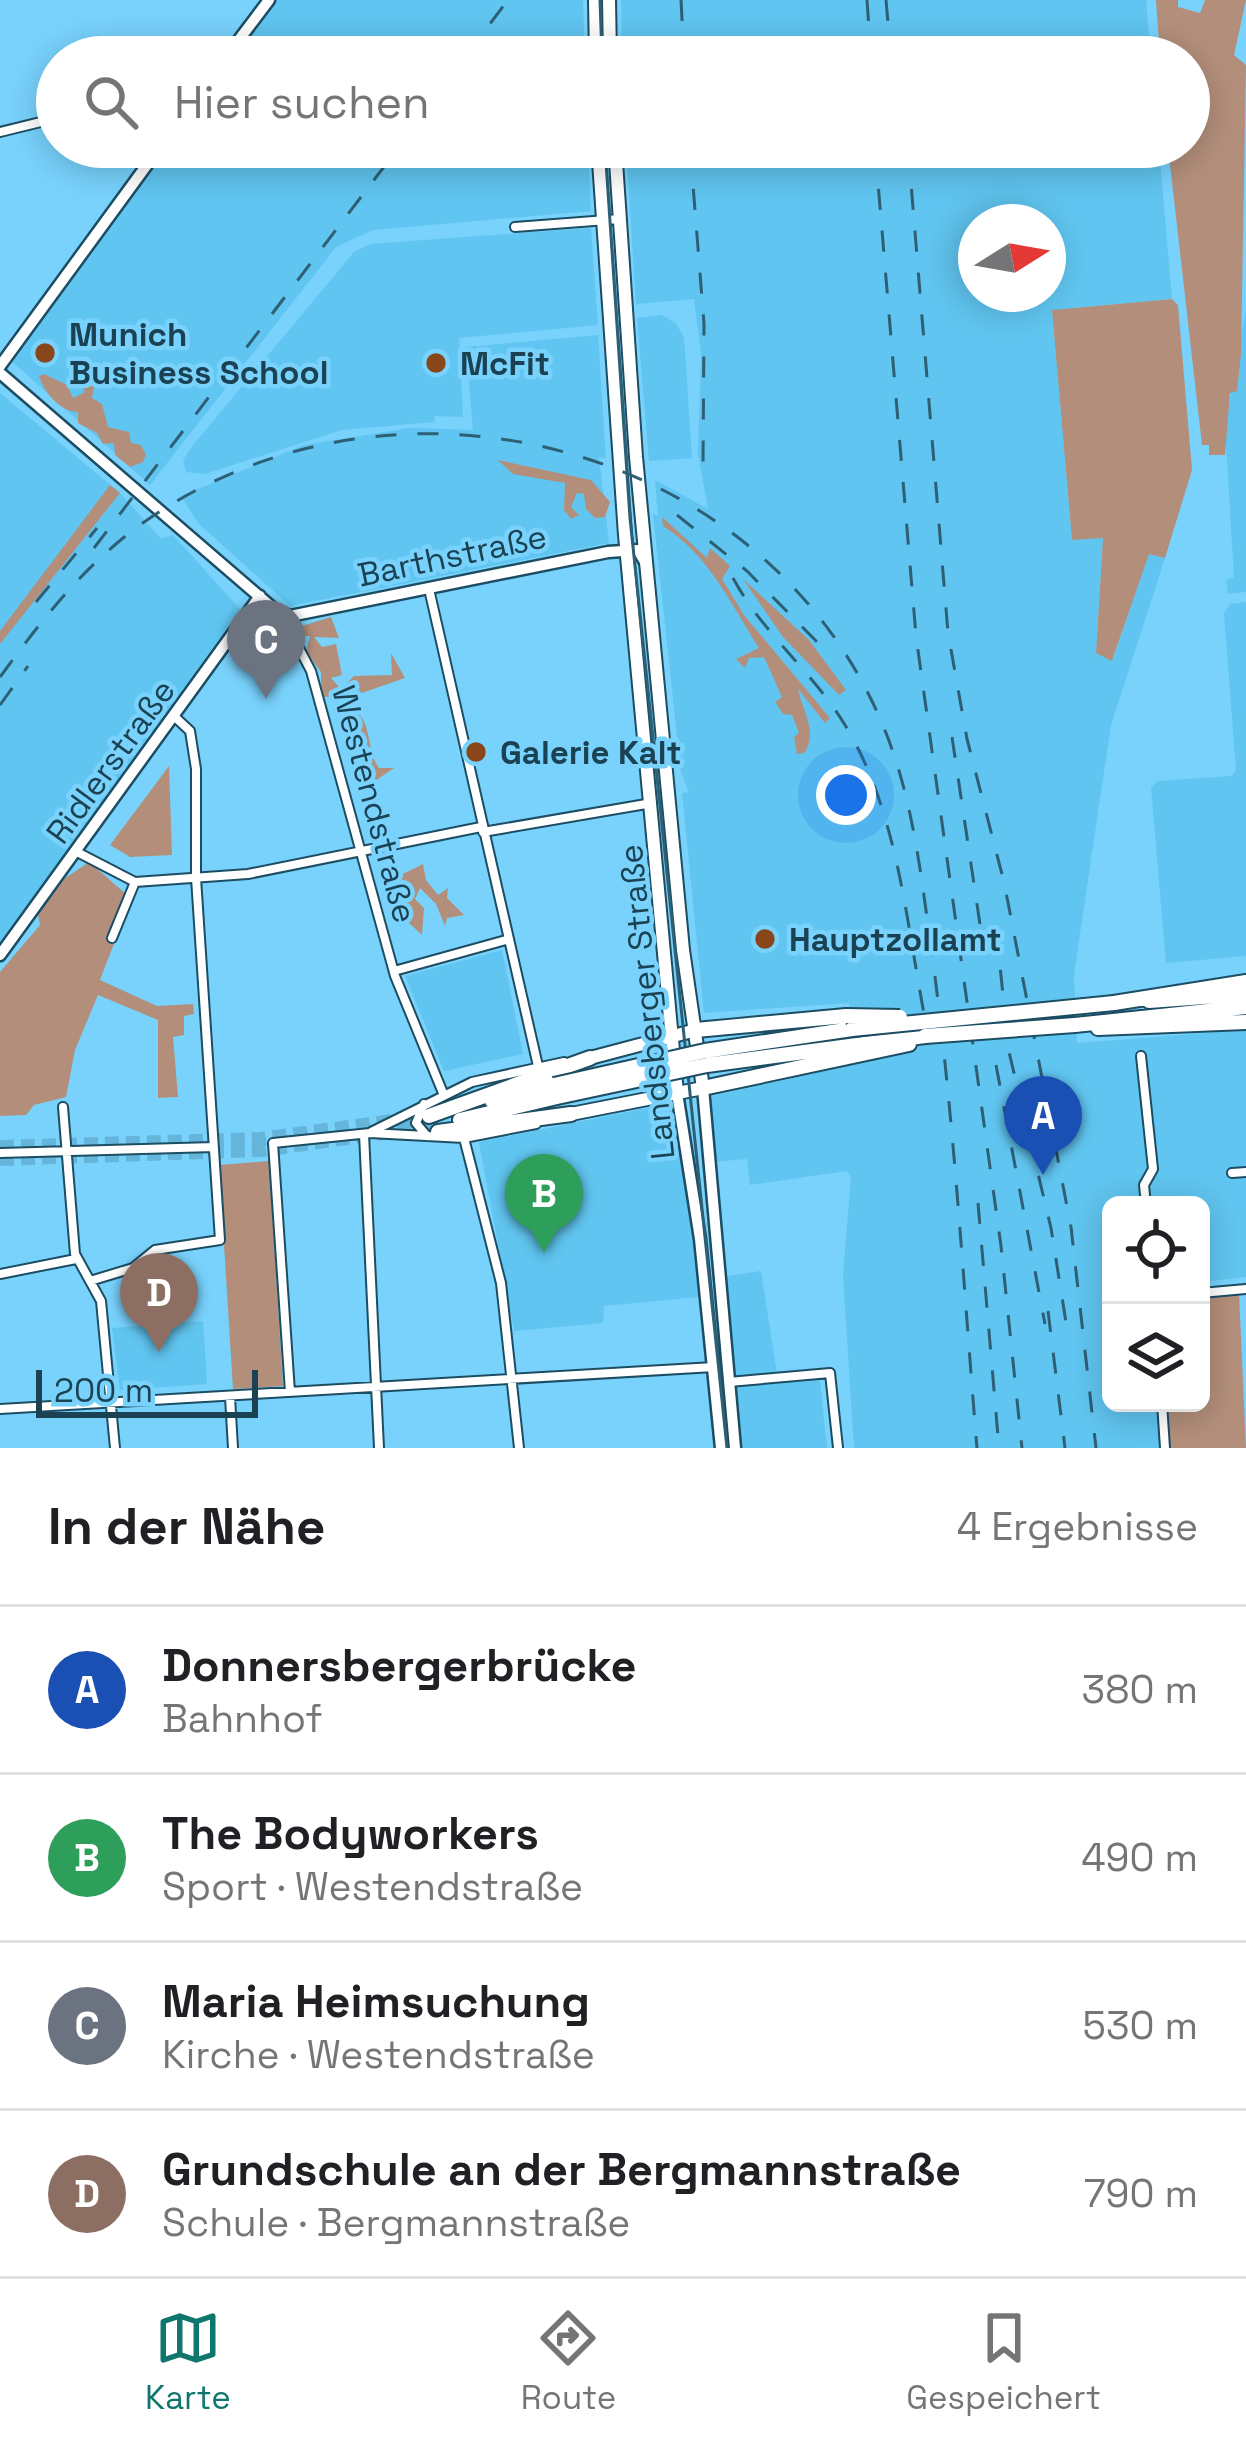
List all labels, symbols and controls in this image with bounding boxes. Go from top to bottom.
search box [36,36,1210,168]
icon: search [78,69,144,135]
text: Hier suchen [174,74,430,131]
north arrow [958,204,1066,312]
place label: Munich Business School [69,314,328,394]
marker: Munich Business School [32,340,58,366]
place label: McFit [460,343,550,385]
marker: McFit [423,350,449,376]
street label: Barthstraße [354,515,550,596]
pin: C [227,600,305,699]
street label: Ridlerstraße [37,671,185,852]
street label: Westendstraße [322,681,426,927]
place label: Galerie Kalt [500,732,682,774]
marker: Galerie Kalt [463,739,489,765]
your location [816,765,876,825]
street label: Landsberger Straße [610,842,684,1162]
place label: Hauptzollamt [789,919,1002,961]
marker: Hauptzollamt [752,926,778,952]
pin: A [1004,1076,1082,1175]
pin: B [505,1154,583,1253]
map controls [1102,1196,1210,1412]
button: locate [1102,1196,1210,1304]
pin: D [120,1253,198,1352]
button: layers [1102,1304,1210,1412]
scale bar [36,1364,258,1417]
text: 200 m [54,1370,153,1412]
text: In der Nähe [48,1494,325,1559]
text: 4 Ergebnisse [957,1502,1198,1551]
text: Donnersbergerbrücke [162,1637,637,1694]
text: A [75,1665,99,1714]
text: 380 m [1082,1665,1198,1714]
text: Bahnhof [162,1694,323,1743]
text: The Bodyworkers [162,1805,539,1862]
text: B [74,1833,100,1882]
text: 490 m [1081,1833,1198,1882]
text: Sport · Westendstraße [162,1862,583,1911]
text: Maria Heimsuchung [162,1973,590,2030]
text: C [74,2001,100,2050]
text: 530 m [1083,2001,1198,2050]
text: Kirche · Westendstraße [162,2030,595,2079]
text: Grundschule an der Bergmannstraße [162,2141,961,2198]
text: D [74,2169,100,2218]
text: 790 m [1084,2169,1198,2218]
text: Schule · Bergmannstraße [162,2198,630,2247]
tab: Karte [145,2305,231,2419]
tab: Route [521,2305,616,2419]
tab: Gespeichert [906,2305,1101,2419]

